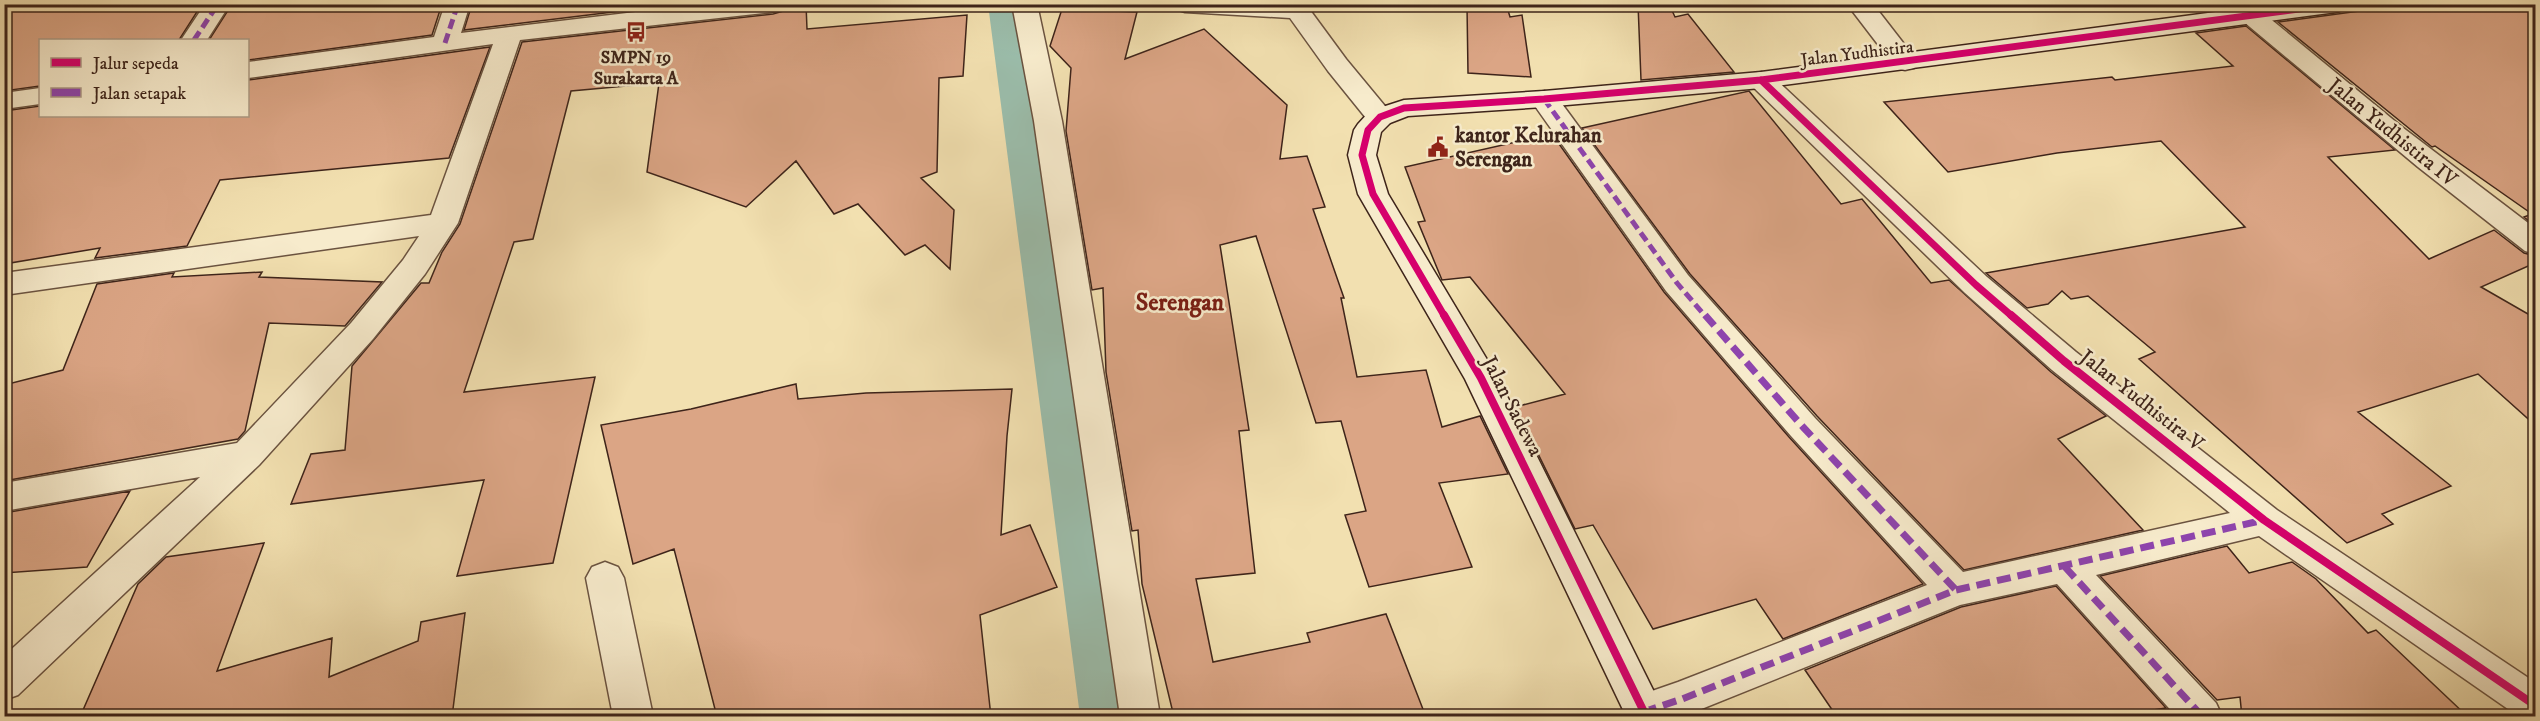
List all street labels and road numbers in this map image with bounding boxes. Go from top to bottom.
street label: Jalan Yudhistira [1797,36,1915,72]
street label: Jalan Yudhistira IV [2321,71,2463,193]
street label: Jalan Yudhistira V [2073,343,2209,458]
street label: Jalan Sadewa [1475,350,1548,461]

